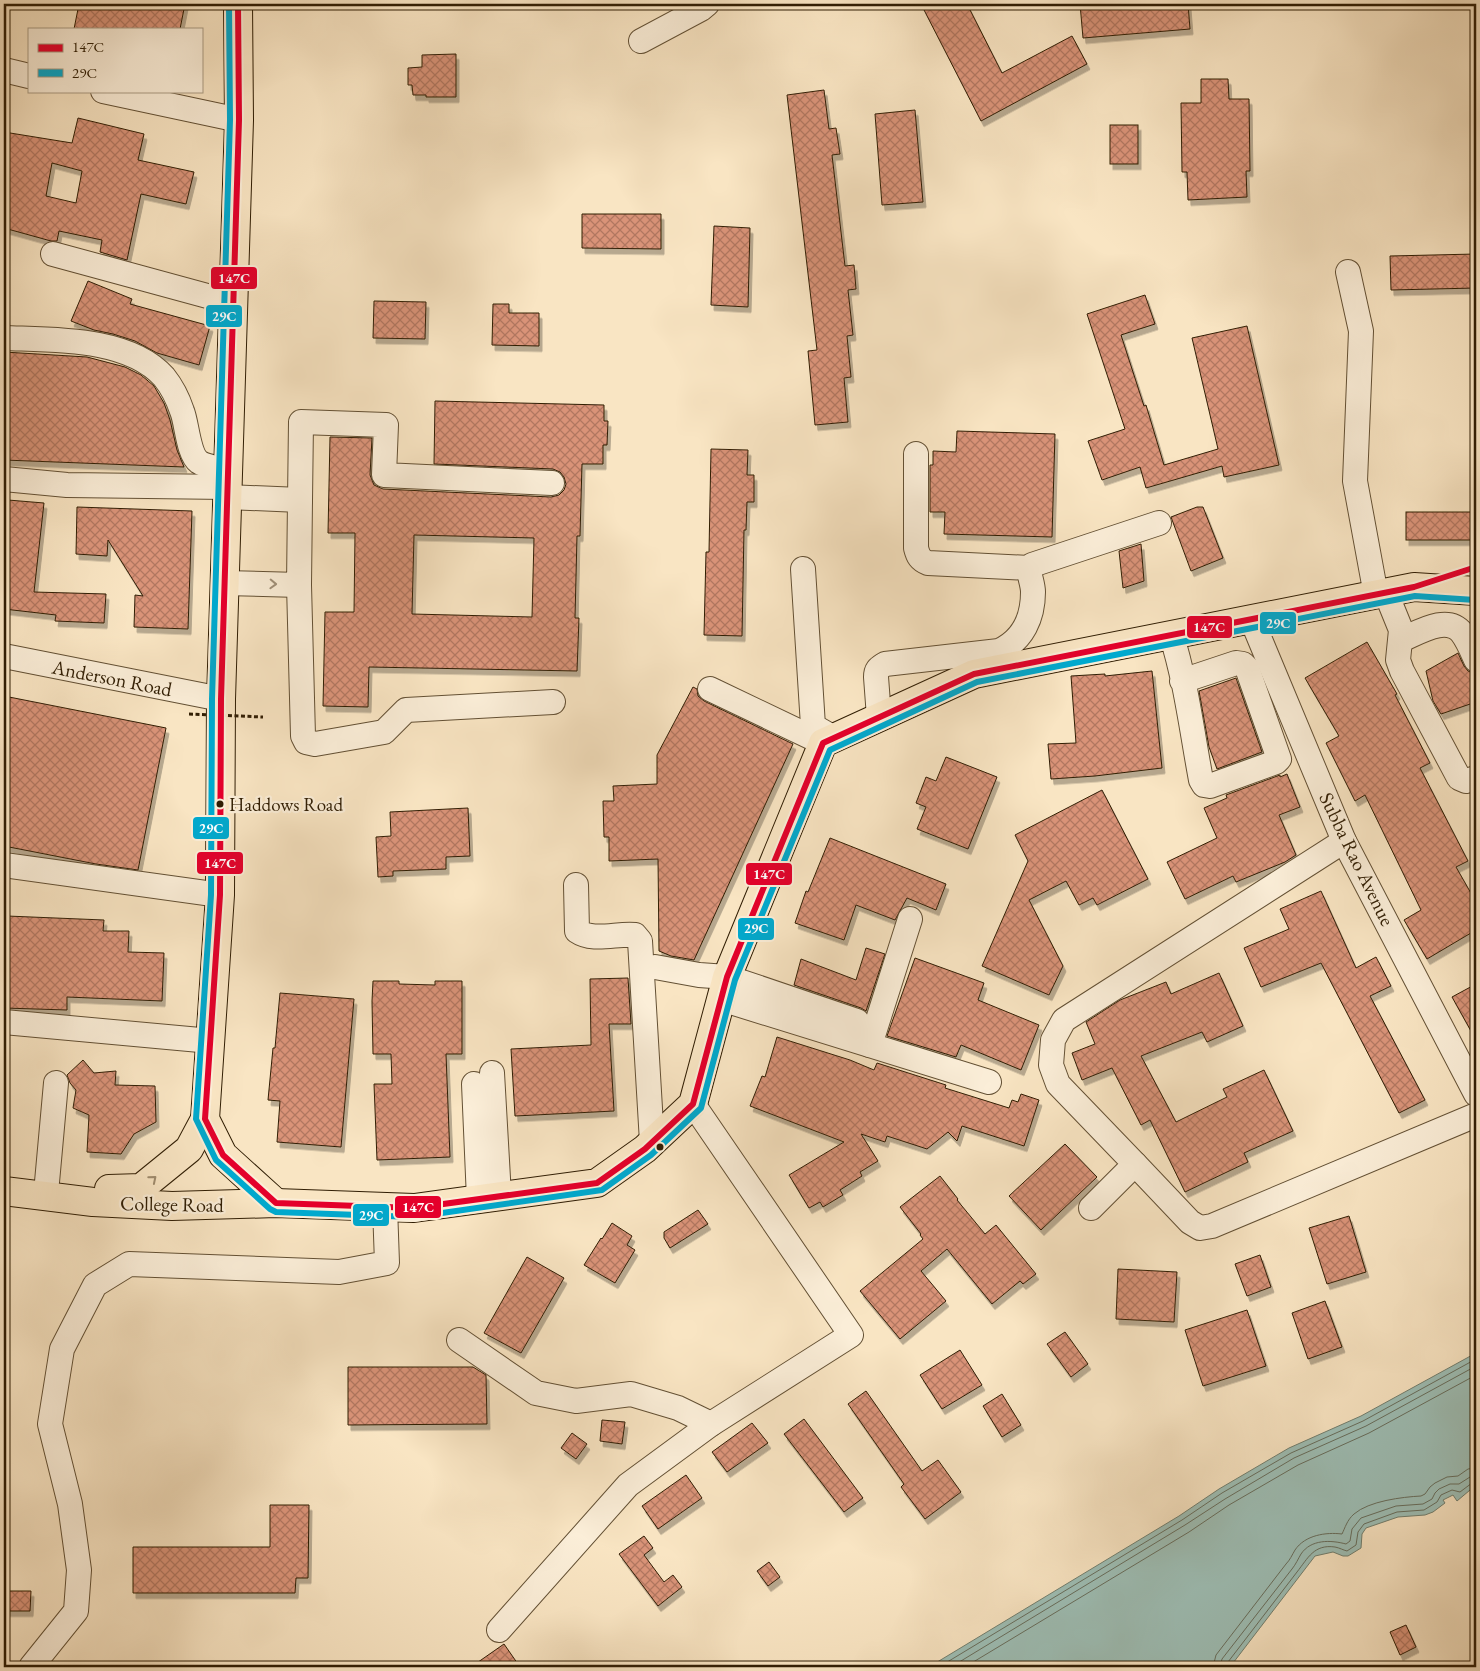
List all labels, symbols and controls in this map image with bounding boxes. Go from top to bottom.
legend [28,28,202,92]
text: 147C [72,37,104,56]
text: 29C [72,63,97,82]
line badge: 147C [210,266,258,290]
text: 147C [218,269,250,287]
line badge: 29C [205,304,243,328]
text: 29C [212,307,236,325]
one-way arrow [269,579,277,590]
line badge: 29C [1259,611,1297,635]
text: 29C [1266,614,1290,632]
line badge: 147C [1186,615,1233,639]
text: 147C [1193,618,1225,636]
street label: Anderson Road [49,653,175,703]
street label: Subba Rao Avenue [1313,788,1401,930]
place label: Haddows Road [229,792,343,817]
marker: Haddows Road [215,799,225,809]
line badge: 29C [192,816,230,840]
text: 29C [199,819,223,837]
line badge: 147C [196,851,244,875]
text: 147C [204,854,236,872]
line badge: 147C [745,862,793,886]
text: 147C [753,865,785,883]
line badge: 29C [737,917,775,941]
text: 29C [744,919,768,937]
unlabelled marker [655,1142,665,1152]
one-way arrow [147,1176,156,1184]
street label: College Road [120,1190,225,1218]
line badge: 147C [394,1195,442,1219]
text: 147C [402,1198,434,1216]
line badge: 29C [352,1203,390,1227]
text: 29C [359,1206,383,1224]

